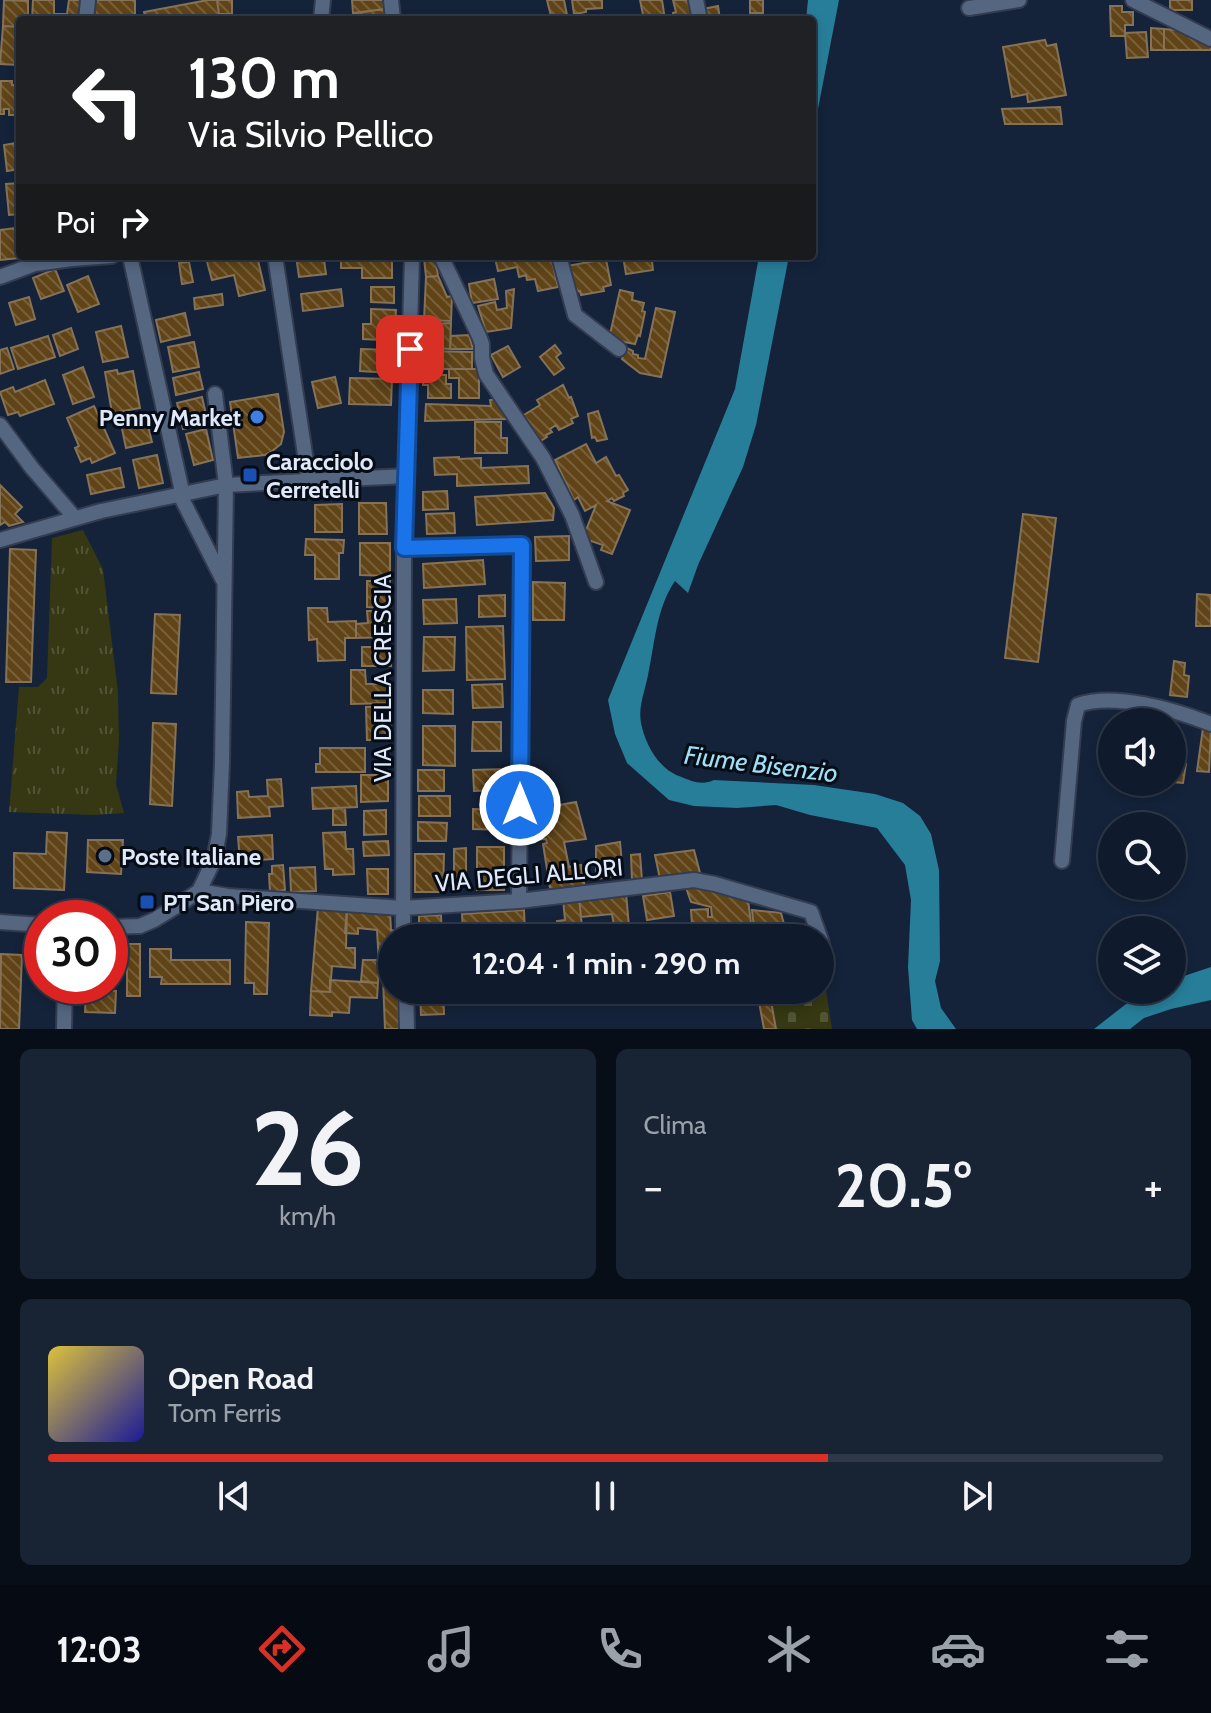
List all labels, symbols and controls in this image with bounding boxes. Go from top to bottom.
text: 130 m [188,44,340,112]
icon: left [56,48,160,152]
text: Via Silvio Pellico [188,112,434,156]
icon: right [112,200,156,244]
text: Poi [56,204,96,241]
pin [376,315,444,383]
icon: arrive [388,327,432,371]
place label: Penny Market [99,403,241,432]
marker: Penny Market [248,408,266,426]
place label: Caracciolo Cerretelli [266,447,374,504]
marker: Caracciolo Cerretelli [241,466,259,484]
street label: VIA DELLA CRESCIA [368,574,397,782]
map controls [1098,708,1186,1004]
button: sound [1098,708,1186,796]
water label: Fiume Bisenzio [682,739,840,789]
position arrow [478,763,562,847]
button: search [1098,812,1186,900]
place label: Poste Italiane [121,842,261,871]
marker: Poste Italiane [96,847,114,865]
street label: VIA DEGLI ALLORI [434,852,624,898]
place label: PT San Piero [163,888,295,917]
marker: PT San Piero [138,893,156,911]
speed limit sign: 30 [24,900,128,1004]
button: layers [1098,916,1186,1004]
text: 12:04 · 1 min · 290 m [472,945,740,982]
text: 26 [251,1085,364,1211]
text: Clima [644,1109,706,1141]
text: 20.5° [835,1149,971,1222]
text: − [644,1160,663,1213]
text: + [1144,1160,1163,1213]
text: km/h [279,1200,336,1232]
text: Open Road [168,1360,314,1397]
text: Tom Ferris [168,1397,281,1429]
icon: previous [212,1474,256,1518]
icon: pause [583,1474,627,1518]
icon: next [955,1474,999,1518]
icon: directions [254,1621,310,1677]
icon: music [423,1621,479,1677]
icon: phone [592,1621,648,1677]
icon: climate [761,1621,817,1677]
icon: car [930,1621,986,1677]
icon: filters [1099,1621,1155,1677]
text: 12:03 [56,1627,142,1671]

